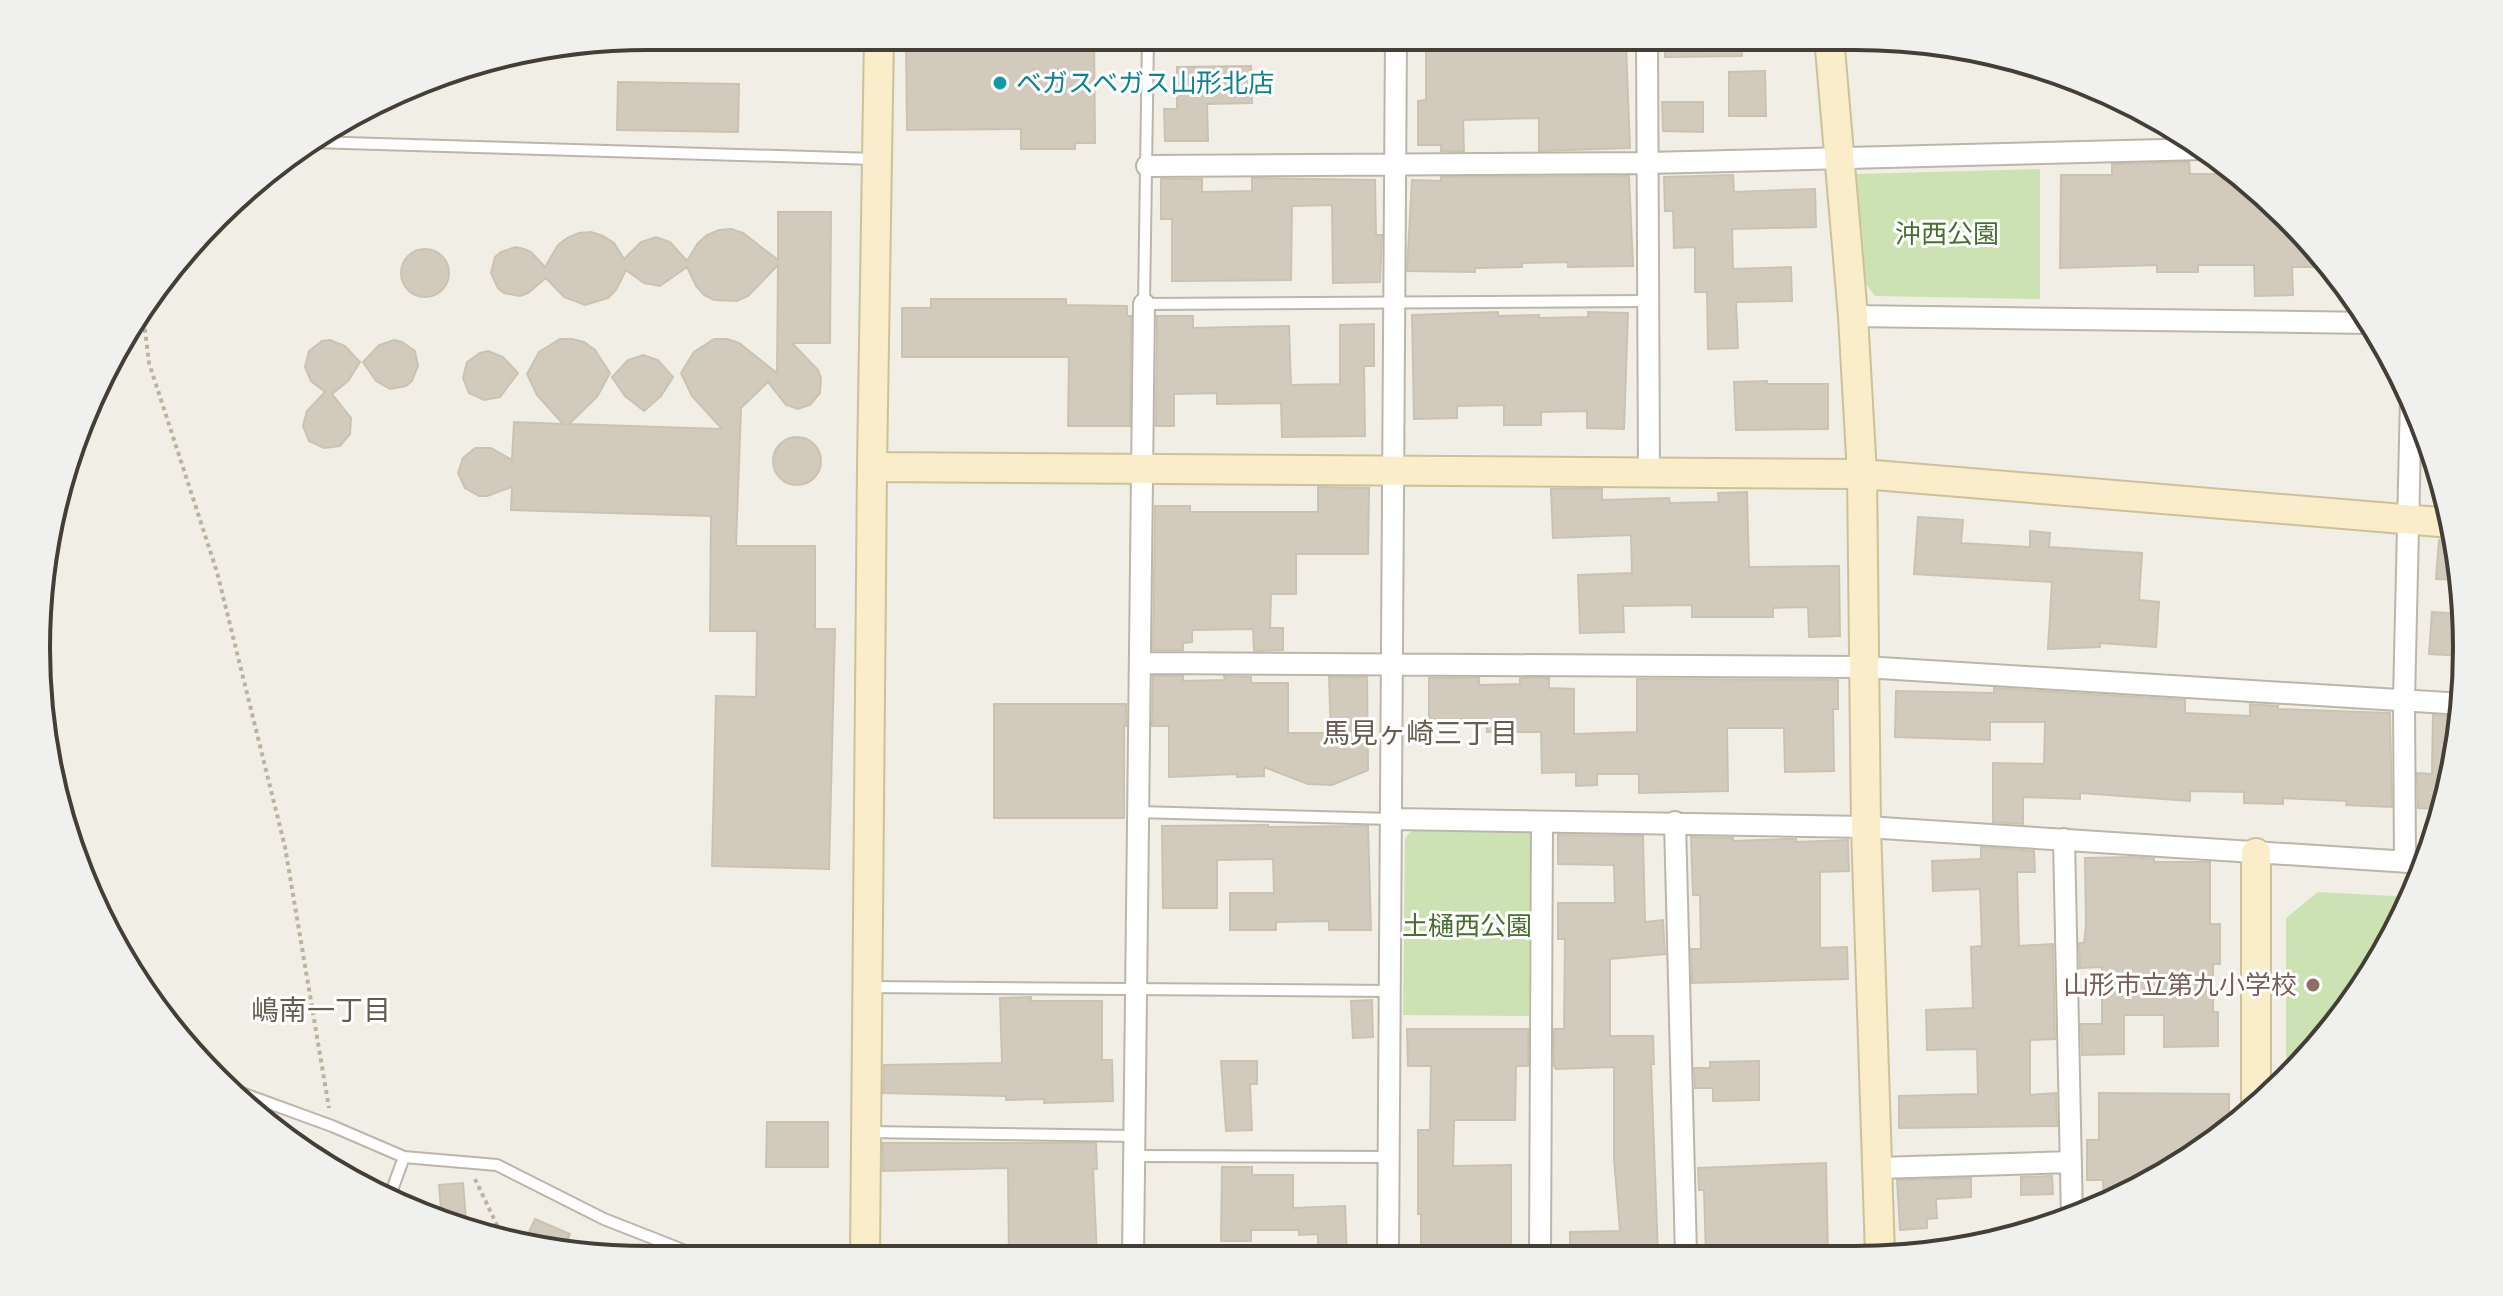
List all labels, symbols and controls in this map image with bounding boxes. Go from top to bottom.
place label: ベガスベガス山形北店 [1016,68,1274,99]
marker: ベガスベガス山形北店 [991,74,1009,92]
park label: 沖西公園 [1895,219,1999,250]
district label: 馬見ヶ崎三丁目 [1322,717,1518,750]
park label: 土樋西公園 [1402,911,1532,942]
place label: 山形市立第九小学校 [2063,970,2297,1001]
marker: 山形市立第九小学校 [2304,976,2322,994]
district label: 嶋南一丁目 [251,994,391,1027]

